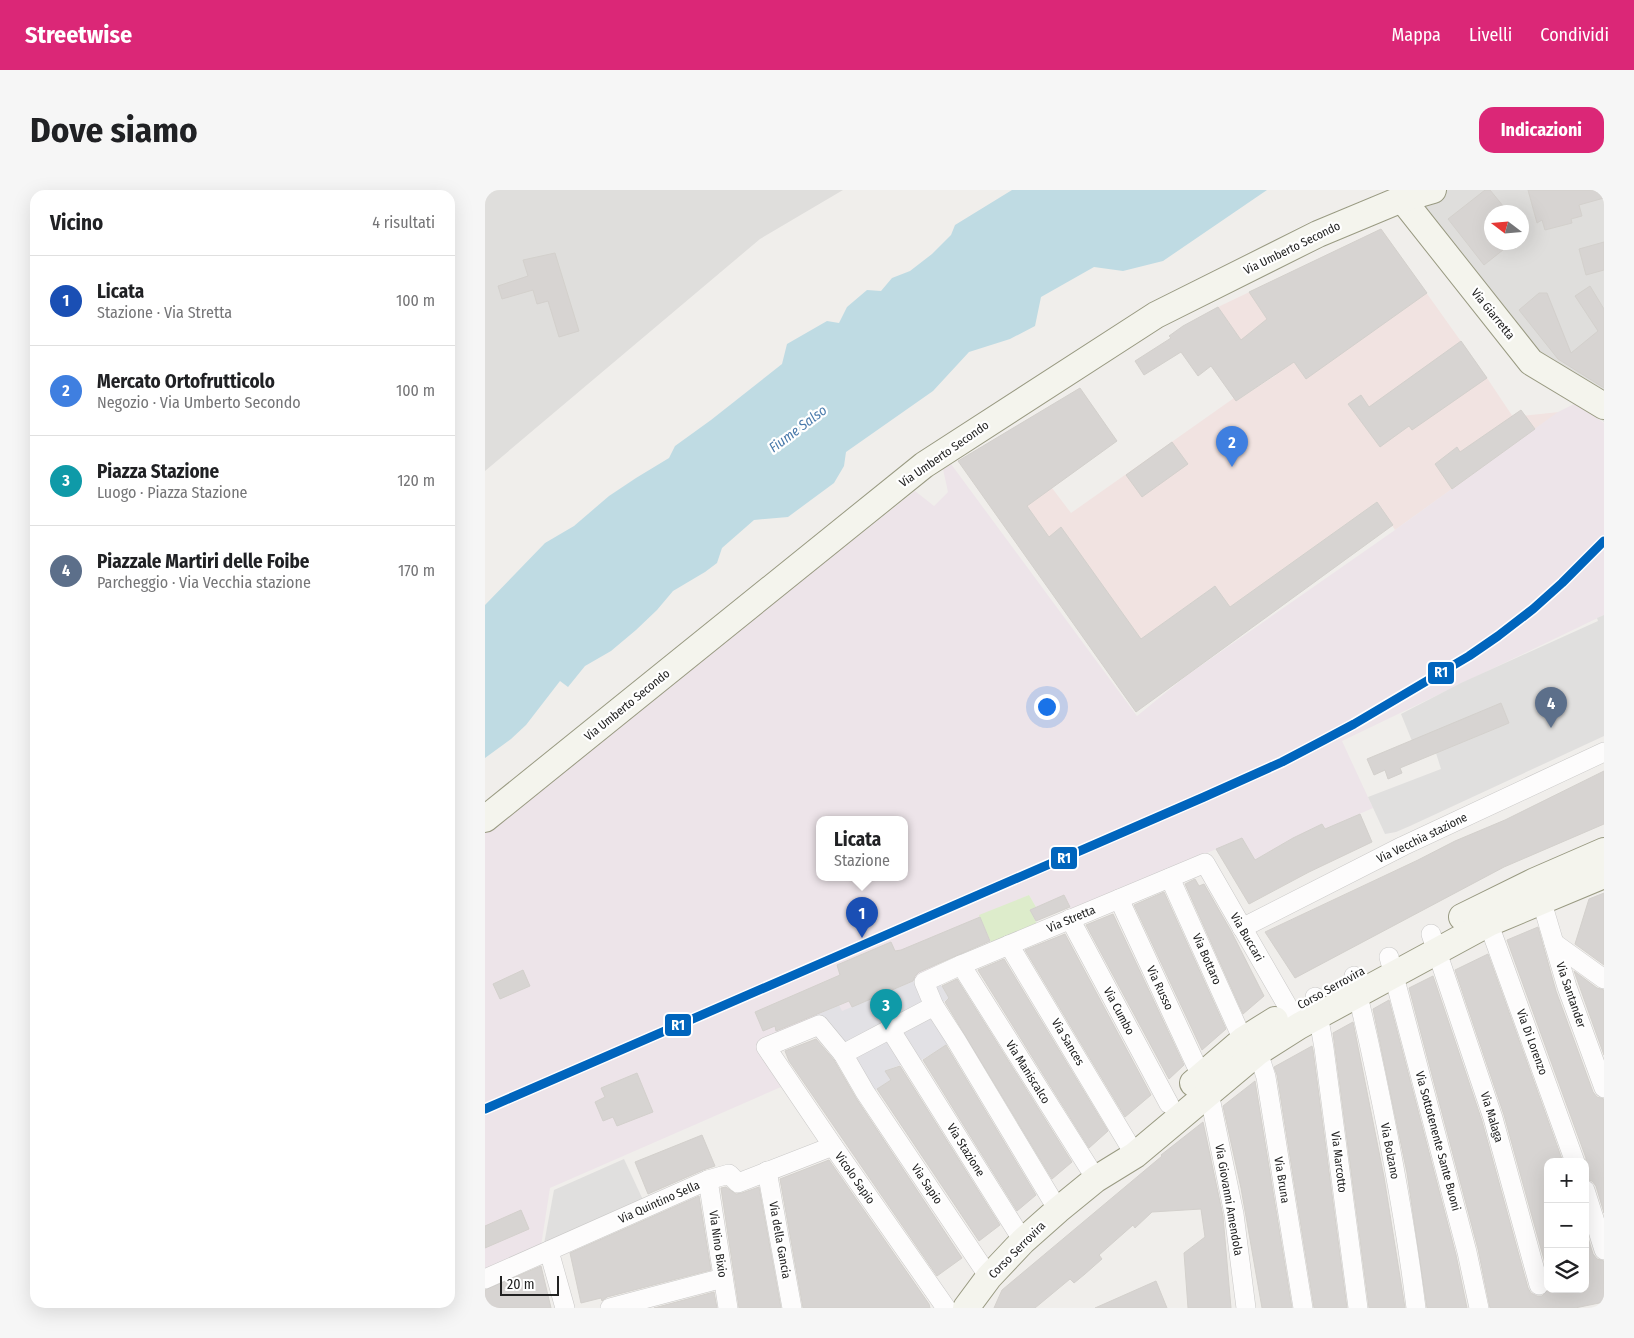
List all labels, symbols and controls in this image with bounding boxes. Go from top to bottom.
text: Streetwise [25,21,132,49]
text: Mappa [1392,24,1441,46]
text: Livelli [1469,24,1512,46]
text: Condividi [1540,24,1609,46]
button: Indicazioni [1479,107,1604,153]
text: Dove siamo [30,109,198,151]
north arrow [1484,205,1529,250]
text: Vicino [50,210,103,236]
text: 4 risultati [372,213,435,232]
street label: Via Umberto Secondo [1241,219,1343,277]
text: Licata [97,280,144,303]
street label: Via Giarretta [1468,286,1518,342]
text: 1 [63,291,69,310]
text: 100 m [396,291,435,310]
text: Stazione · Via Stretta [97,303,232,322]
text: Mercato Ortofrutticolo [97,370,275,393]
text: 2 [62,381,70,400]
text: 100 m [396,381,435,400]
text: Negozio · Via Umberto Secondo [97,393,301,412]
water label: Fiume Salso [766,402,830,456]
street label: Via Umberto Secondo [897,418,991,490]
pin: 2 [1216,426,1248,467]
text: Piazza Stazione [97,460,219,483]
text: 3 [62,471,70,490]
text: 120 m [397,471,435,490]
text: Luogo · Piazza Stazione [97,483,248,502]
text: Piazzale Martiri delle Foibe [97,550,309,573]
text: 4 [62,561,70,580]
text: 170 m [398,561,435,580]
text: Parcheggio · Via Vecchia stazione [97,573,311,592]
line badge: R1 [1427,661,1455,685]
text: R1 [1434,664,1448,681]
street label: Via Umberto Secondo [582,666,672,744]
pin: 4 [1535,687,1567,728]
your location [1034,694,1060,720]
street label: Via Vecchia stazione [1375,810,1470,866]
popup [816,816,908,881]
text: Licata [834,828,881,851]
line badge: R1 [1050,846,1078,870]
text: R1 [1057,850,1071,867]
text: Stazione [834,851,890,870]
pin: 1 [846,897,878,938]
street label: Via Stretta [1045,903,1097,935]
street label: Via Buccari [1228,910,1266,964]
street label: Via Bottaro [1190,931,1224,987]
street label: Via Santander [1553,960,1589,1030]
street label: Via Russo [1144,964,1176,1012]
street label: Corso Serrovira [1295,964,1367,1012]
street label: Via Cumbo [1101,985,1137,1037]
pin: 3 [870,989,902,1030]
street label: Via Di Lorenzo [1514,1007,1550,1077]
line badge: R1 [664,1013,692,1037]
street label: Via Sances [1049,1016,1087,1068]
text: R1 [671,1017,685,1034]
street label: Via Maniscalco [1003,1038,1053,1106]
street label: Via Sottotenente Sante Buoni [1413,1070,1463,1212]
street label: Via Malaga [1478,1090,1506,1144]
street label: Via Stazione [944,1121,988,1179]
street label: Via Bolzano [1378,1122,1402,1180]
street label: Via Marcotto [1328,1131,1350,1193]
street label: Via Giovanni Amendola [1212,1143,1246,1257]
street label: Vicolo Sapio [832,1149,878,1207]
street label: Via Bruna [1271,1156,1293,1204]
map controls [1544,1158,1589,1293]
button: + [1544,1158,1589,1203]
street label: Via Sapio [909,1161,945,1207]
street label: Via Quintino Sella [616,1178,702,1226]
street label: Via della Gancia [766,1200,794,1280]
button: − [1544,1203,1589,1248]
street label: Via Nino Bixio [706,1209,730,1279]
street label: Corso Serrovira [986,1219,1048,1281]
button: layers [1544,1248,1589,1293]
scale bar [500,1273,559,1296]
text: 20 m [507,1276,535,1293]

